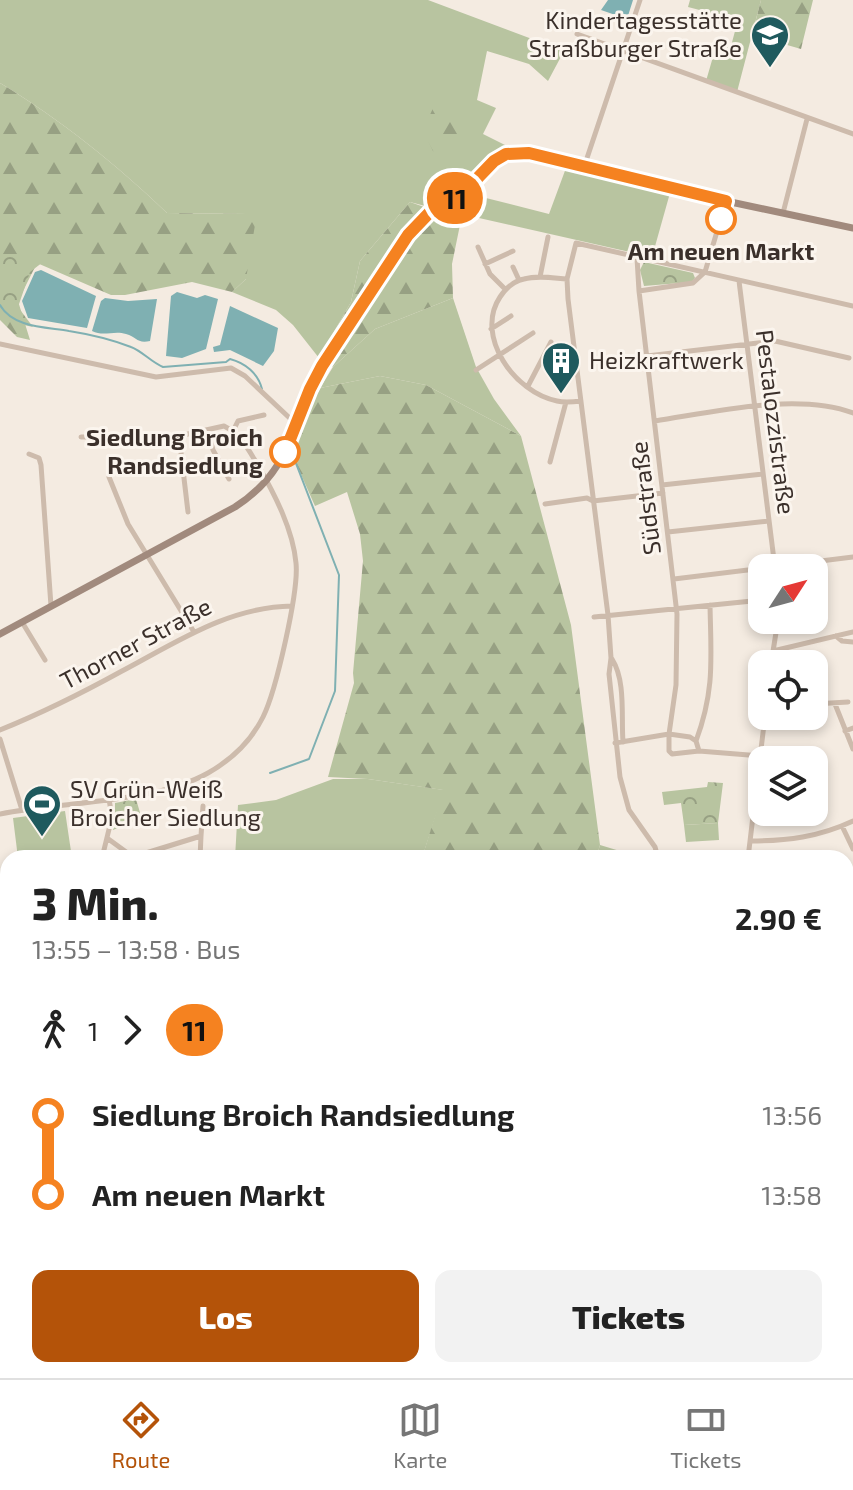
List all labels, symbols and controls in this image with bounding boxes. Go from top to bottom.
place label: Kindertagesstätte Straßburger Straße [529,5,742,62]
school or university icon: Kindertagesstätte Straßburger Straße [749,14,791,69]
line badge: 11 [419,172,491,224]
text: 11 [443,181,467,215]
marker: Am neuen Markt [706,204,736,234]
place label: Am neuen Markt [628,236,814,265]
street label: Pestalozzistraße [751,328,802,516]
building icon: Heizkraftwerk [540,340,582,395]
place label: Heizkraftwerk [589,345,744,374]
place label: Siedlung Broich Randsiedlung [86,422,263,479]
marker: Siedlung Broich Randsiedlung [270,437,300,467]
street label: Südstraße [623,440,666,557]
north arrow [748,554,828,634]
map controls [748,554,828,826]
street label: Thorner Straße [55,591,216,695]
button: locate [748,650,828,730]
button: layers [748,746,828,826]
place label: SV Grün-Weiß Broicher Siedlung [70,774,261,831]
sports icon: SV Grün-Weiß Broicher Siedlung [21,783,63,838]
text: 3 Min. [32,876,159,929]
text: 2.90 € [735,900,822,936]
text: 13:55 – 13:58 · Bus [32,933,240,964]
icon: walk [32,1008,76,1052]
icon: forward [110,1008,154,1052]
text: 11 [182,1013,207,1047]
text: 1 [88,1015,98,1046]
text: Siedlung Broich Randsiedlung [92,1096,514,1132]
text: 13:56 [762,1099,822,1130]
text: Am neuen Markt [92,1176,325,1212]
text: 13:58 [761,1179,822,1210]
button: Los [32,1270,419,1362]
button: Tickets [435,1270,822,1362]
tab: Route [111,1398,170,1472]
tab: Karte [393,1398,447,1472]
tab: Tickets [670,1398,742,1472]

